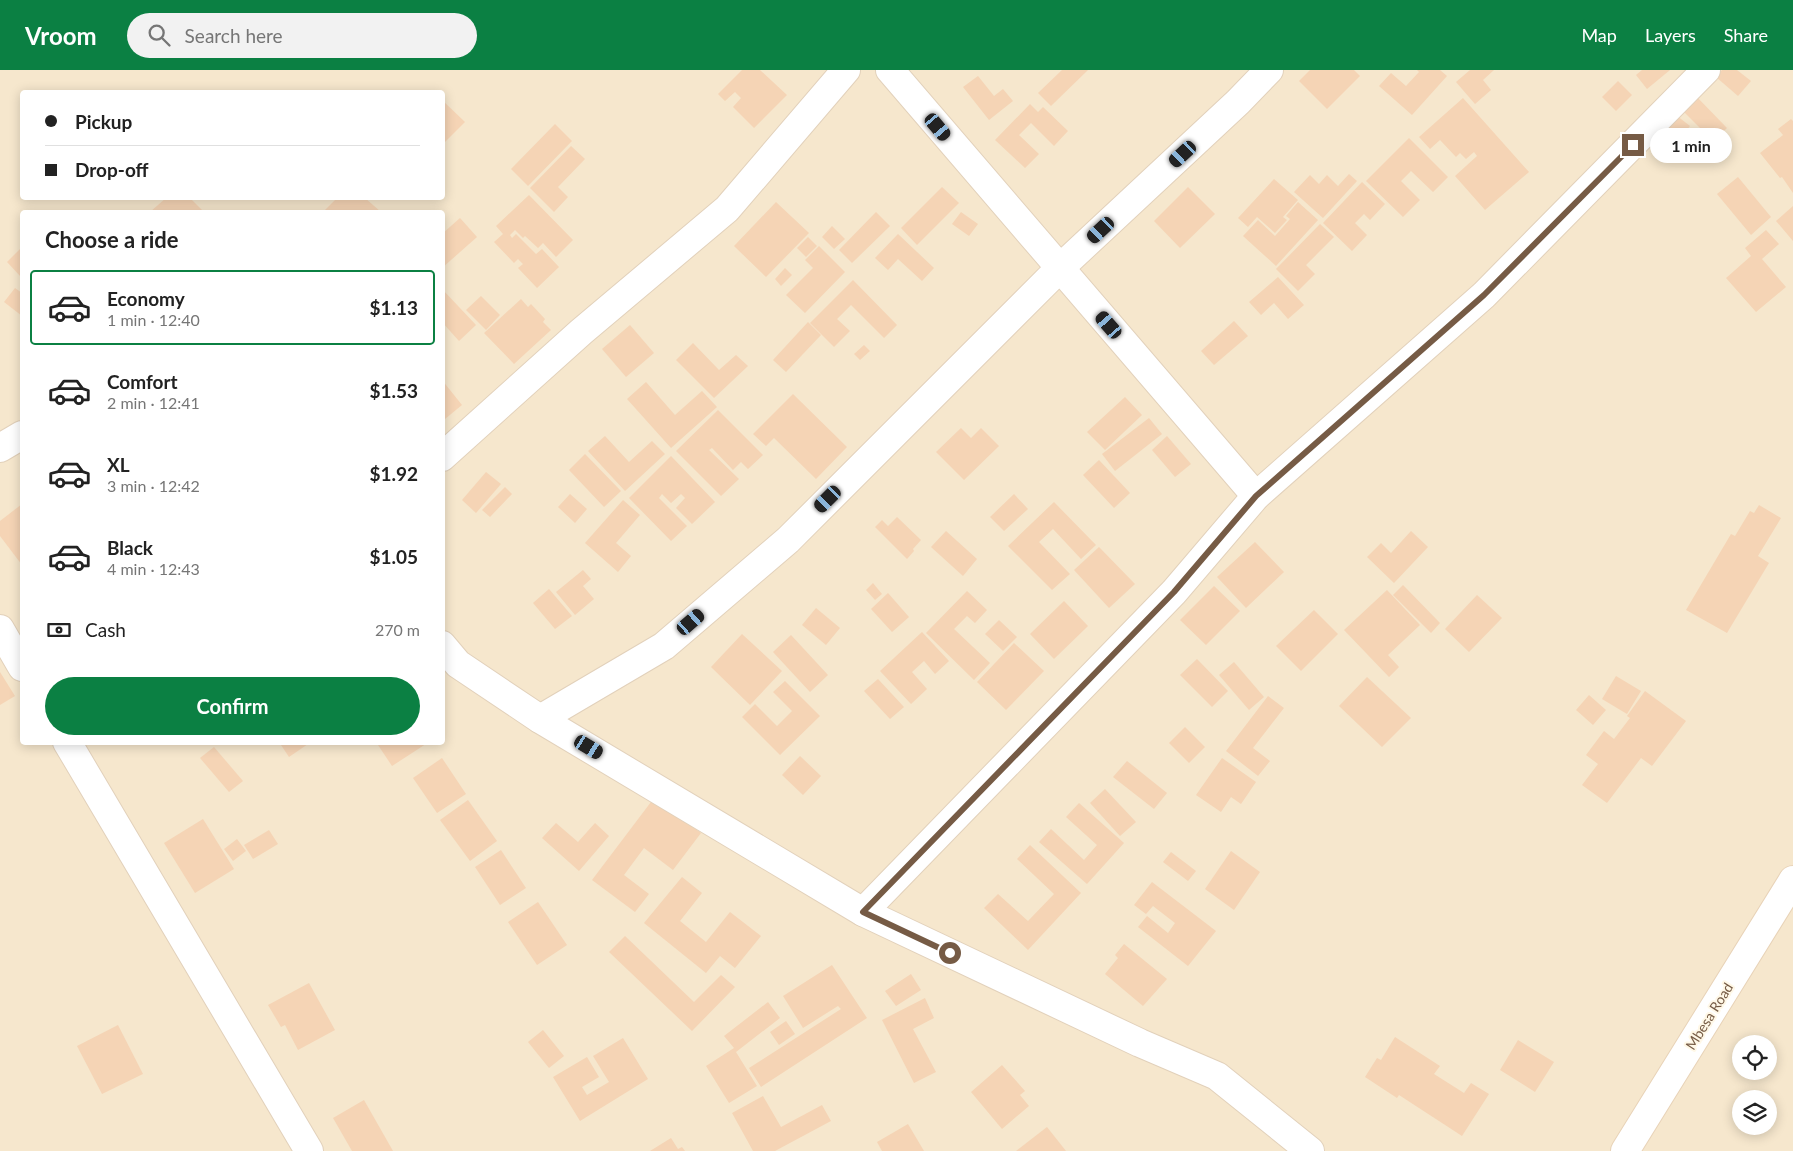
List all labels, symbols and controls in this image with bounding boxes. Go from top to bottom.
search box [127,13,477,58]
text: Vroom [25,21,97,50]
icon: search [145,21,173,49]
text: Search here [185,24,283,47]
text: Map [1581,24,1617,46]
text: Layers [1645,24,1696,46]
text: Share [1724,24,1768,46]
text: Pickup [75,110,132,133]
car [922,111,953,143]
callout: 1 min [1650,128,1733,162]
route end [1622,134,1644,156]
text: 1 min [1671,136,1711,155]
car [1166,138,1199,170]
text: Drop-off [75,158,149,181]
car [1084,214,1117,246]
text: Choose a ride [45,226,179,253]
icon: car [47,285,92,330]
text: Economy [107,287,185,310]
text: $1.13 [369,296,418,319]
car [1093,309,1124,341]
text: 1 min · 12:40 [107,310,200,329]
icon: car [47,368,92,413]
text: Comfort [107,370,178,393]
text: $1.53 [369,379,418,402]
text: 2 min · 12:41 [107,393,200,412]
icon: car [47,451,92,496]
text: XL [107,453,130,476]
text: $1.92 [369,462,418,485]
text: 3 min · 12:42 [107,476,200,495]
car [812,483,843,515]
icon: car [47,534,92,579]
text: Black [107,536,153,559]
text: $1.05 [369,545,418,568]
text: 4 min · 12:43 [107,559,200,578]
car [674,606,707,638]
icon: cash [45,616,73,644]
text: Cash [85,618,126,641]
text: 270 m [375,620,420,639]
button: Confirm [45,677,420,735]
car [572,733,605,761]
route start [939,942,961,964]
street label: Mbesa Road [1682,979,1736,1053]
map controls [1732,1035,1777,1135]
button: locate [1732,1035,1777,1080]
button: layers [1732,1090,1777,1135]

